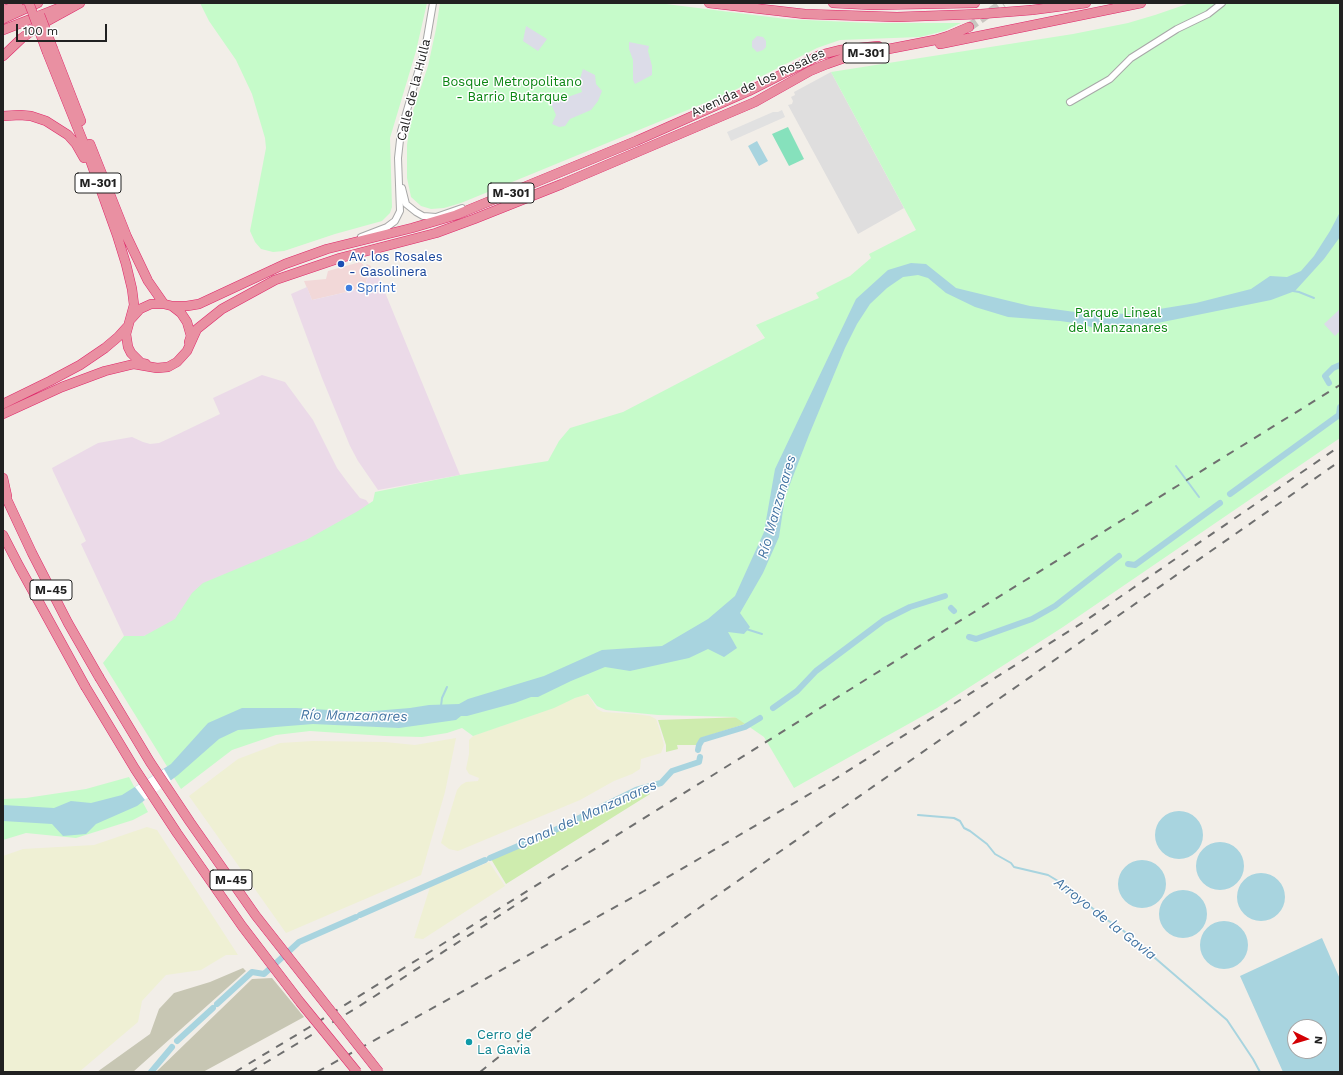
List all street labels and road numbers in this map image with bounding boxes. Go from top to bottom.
street label: Calle de la Hulla [394,37,434,143]
road number: M-301 [843,43,889,63]
street label: Avenida de los Rosales [689,45,827,121]
road number: M-301 [75,173,121,193]
road number: M-301 [488,183,534,203]
road number: M-45 [30,580,72,600]
road number: M-45 [210,870,252,890]

